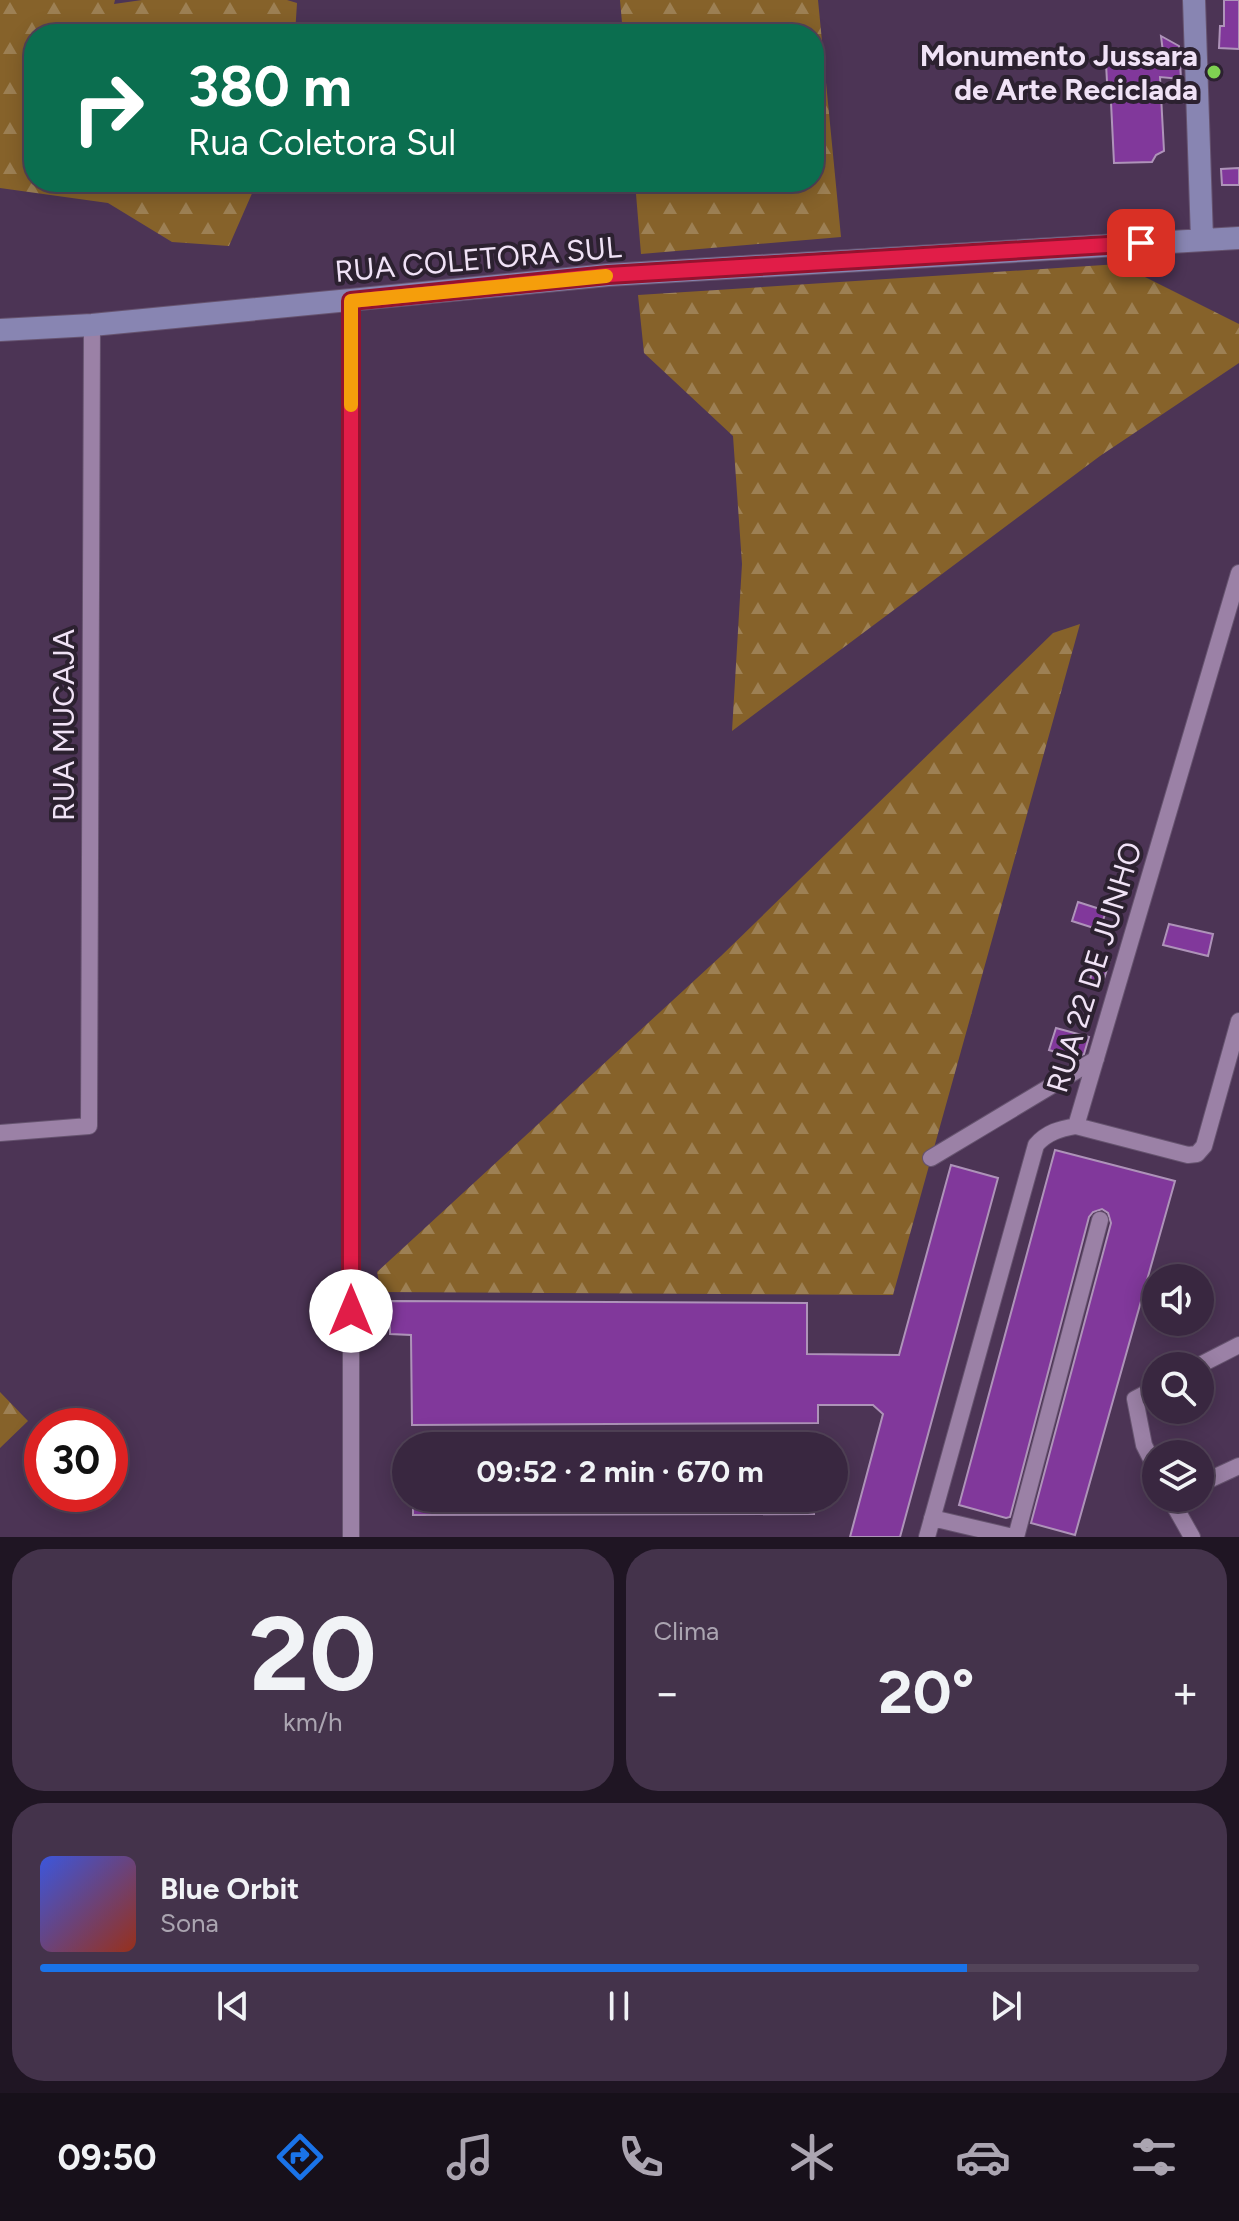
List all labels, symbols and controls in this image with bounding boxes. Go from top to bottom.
place label: Monumento Jussara de Arte Reciclada [920,37,1198,108]
text: 380 m [188,53,352,120]
icon: right [56,56,160,160]
marker: Monumento Jussara de Arte Reciclada [1205,63,1223,81]
text: Rua Coletora Sul [188,121,456,164]
pin [1107,209,1175,277]
icon: arrive [1119,221,1163,265]
street label: RUA COLETORA SUL [333,228,623,290]
street label: RUA MUCAJA [45,628,82,821]
street label: RUA 22 DE JUNHO [1038,837,1150,1097]
map controls [1142,1264,1214,1512]
button: sound [1142,1264,1214,1336]
position arrow [309,1269,393,1353]
button: search [1142,1352,1214,1424]
speed limit sign: 30 [24,1408,128,1512]
button: layers [1142,1440,1214,1512]
text: 09:52 · 2 min · 670 m [476,1453,764,1490]
text: 20 [249,1591,377,1716]
text: Clima [654,1615,719,1647]
text: 20° [878,1656,974,1728]
text: − [654,1666,681,1719]
text: + [1172,1666,1199,1719]
text: km/h [283,1706,342,1738]
text: Blue Orbit [160,1870,299,1907]
text: Sona [160,1907,219,1939]
icon: previous [211,1984,255,2028]
icon: pause [597,1984,641,2028]
icon: next [984,1984,1028,2028]
icon: directions [272,2129,328,2185]
icon: music [442,2129,498,2185]
icon: phone [613,2129,669,2185]
icon: climate [784,2129,840,2185]
icon: car [955,2129,1011,2185]
icon: filters [1126,2129,1182,2185]
text: 09:50 [57,2136,157,2179]

